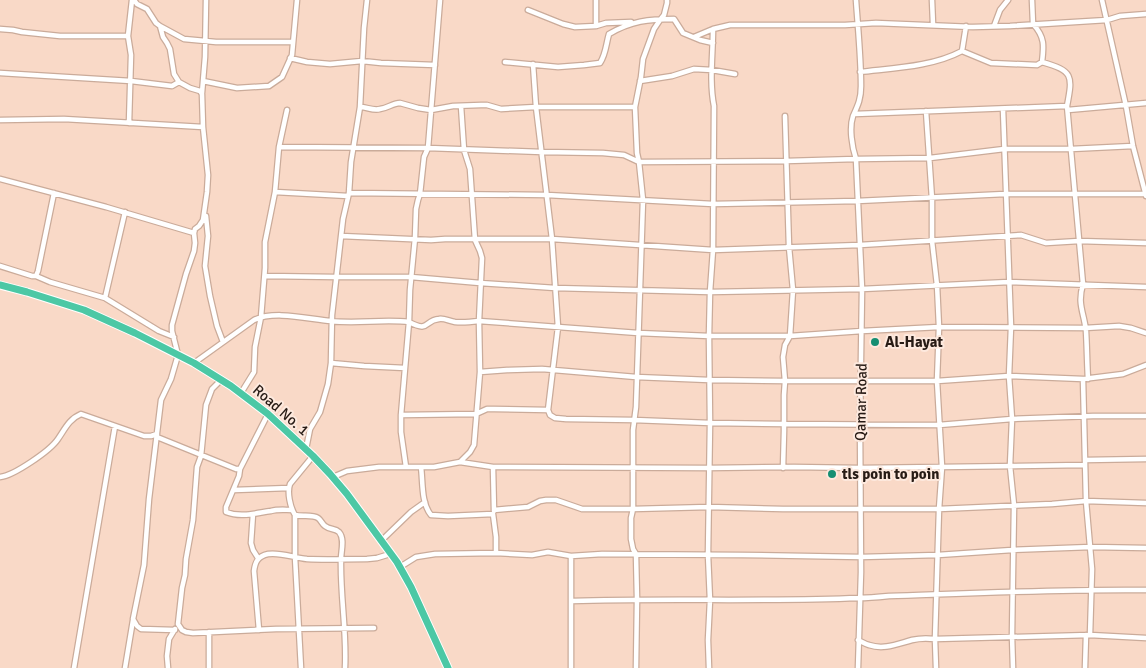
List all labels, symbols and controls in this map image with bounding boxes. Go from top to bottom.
place label: Al-Hayat [885,333,943,351]
marker: Al-Hayat [869,336,881,348]
street label: Qamar Road [851,363,871,441]
street label: Road No. 1 [249,381,313,439]
place label: tls poin to poin [841,465,939,483]
marker: tls poin to poin [826,468,838,480]

